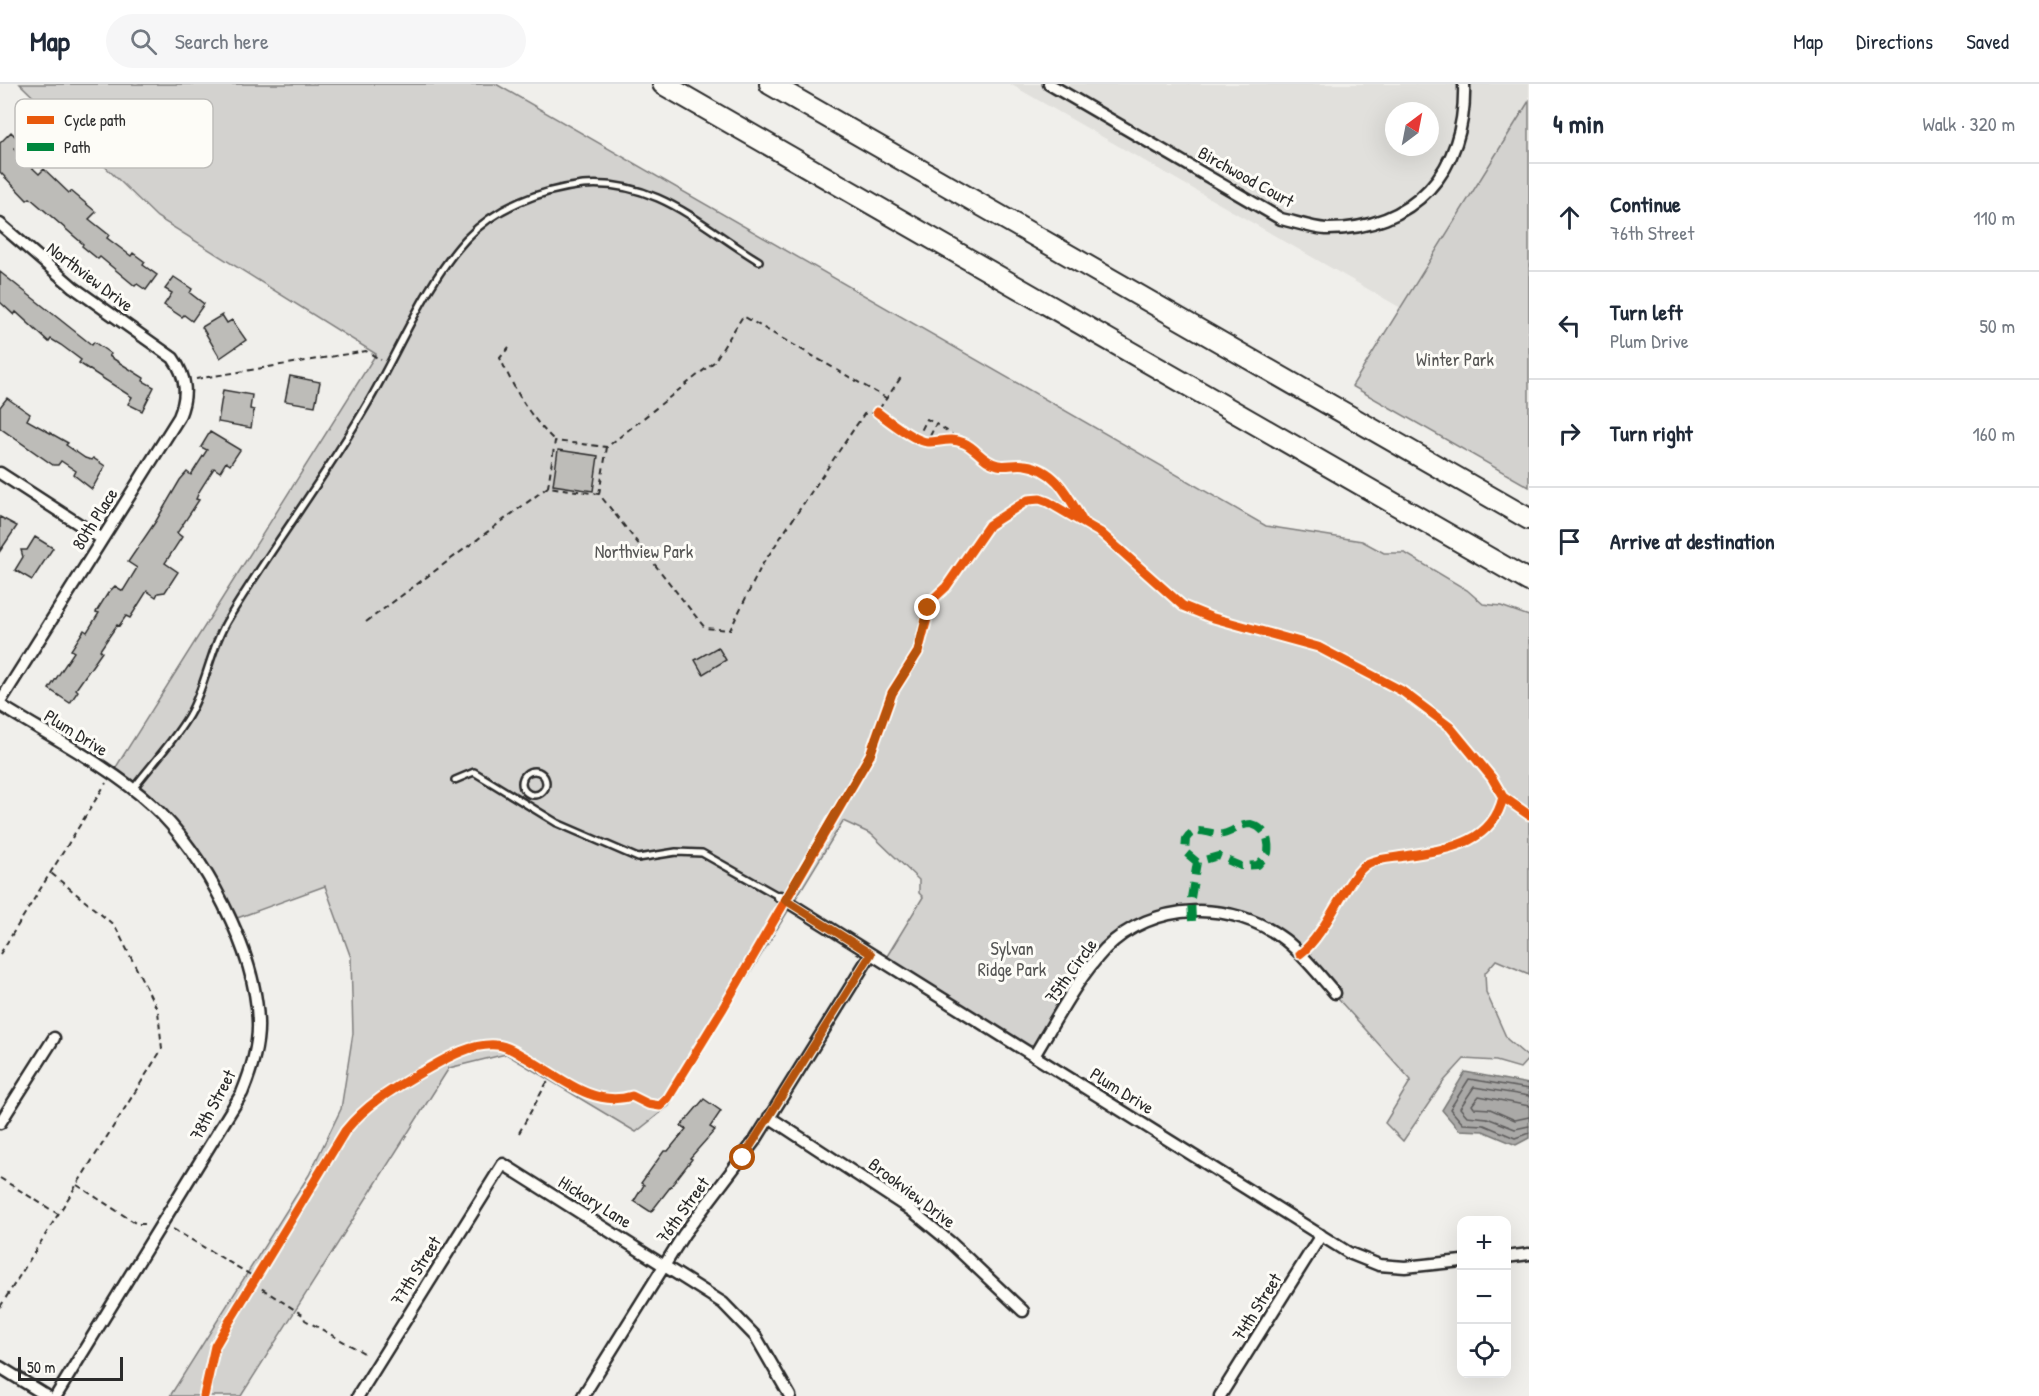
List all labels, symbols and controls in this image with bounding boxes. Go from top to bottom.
search box [106,14,526,68]
text: Map [30,22,70,60]
icon: search [127,25,160,58]
text: Search here [175,26,269,56]
text: Map [1793,27,1823,56]
text: Directions [1856,27,1933,56]
text: Saved [1966,27,2009,56]
legend [15,99,213,168]
north arrow [1385,102,1439,156]
text: 4 min [1553,106,1604,141]
text: Cycle path [64,109,126,131]
text: Walk · 320 m [1923,110,2015,137]
text: Path [64,136,90,158]
street label: Birchwood Court [1194,140,1299,214]
text: Continue [1610,189,1681,219]
icon: ahead [1553,201,1586,234]
text: 110 m [1973,204,2015,231]
text: 76th Street [1610,219,1694,246]
street label: Northview Drive [42,236,139,317]
text: Turn left [1610,297,1683,327]
icon: left [1553,309,1586,342]
text: 50 m [1979,312,2015,339]
text: Plum Drive [1610,327,1689,354]
park label: Winter Park [1416,347,1494,372]
icon: right [1553,417,1586,450]
text: Turn right [1610,418,1693,448]
text: 160 m [1973,420,2015,447]
street label: 80th Place [66,483,123,554]
icon: arrive [1553,525,1586,558]
text: Arrive at destination [1610,526,1775,556]
park label: Northview Park [595,539,694,564]
route end [914,594,940,620]
street label: Plum Drive [40,703,113,762]
street label: 75th Circle [1039,933,1103,1008]
park label: Sylvan Ridge Park [978,936,1047,982]
street label: Plum Drive [1086,1061,1159,1120]
street label: 78th Street [184,1064,242,1144]
route start [729,1144,755,1170]
street label: Brookview Drive [864,1152,961,1234]
street label: Hickory Lane [554,1169,637,1234]
street label: 76th Street [650,1171,715,1248]
map controls [1457,1216,1511,1378]
button: + [1457,1216,1511,1270]
street label: 77th Street [384,1231,447,1310]
street label: 74th Street [1226,1267,1288,1345]
button: − [1457,1270,1511,1324]
button: locate [1457,1324,1511,1378]
scale bar [18,1354,123,1382]
text: 50 m [27,1356,56,1378]

